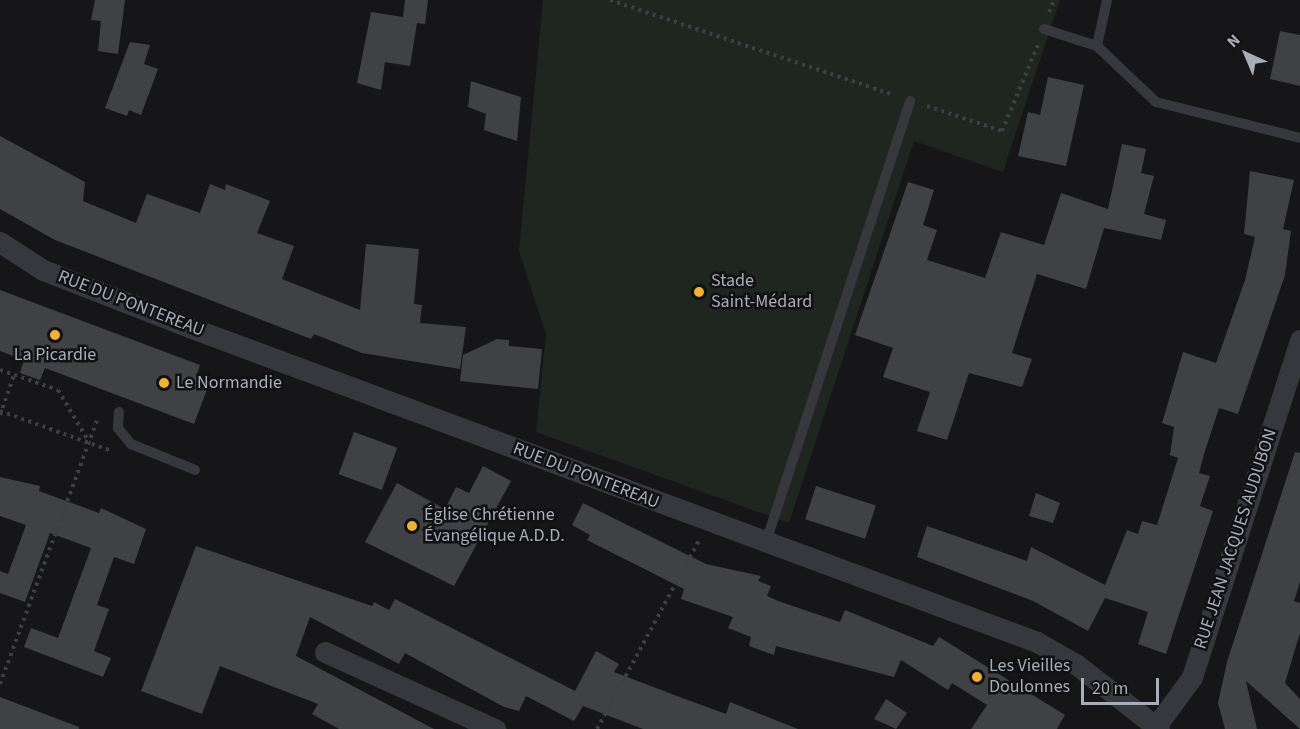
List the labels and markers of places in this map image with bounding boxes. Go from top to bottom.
place label: Stade Saint-Médard [711,271,812,314]
marker: Stade Saint-Médard [692,285,706,299]
marker: La Picardie [48,328,62,342]
place label: La Picardie [14,344,96,366]
place label: Le Normandie [176,372,282,394]
marker: Le Normandie [157,376,171,390]
place label: Église Chrétienne Évangélique A.D.D. [424,505,565,548]
marker: Église Chrétienne Évangélique A.D.D. [405,519,419,533]
place label: Les Vieilles Doulonnes [989,656,1070,698]
marker: Les Vieilles Doulonnes [970,670,984,684]

